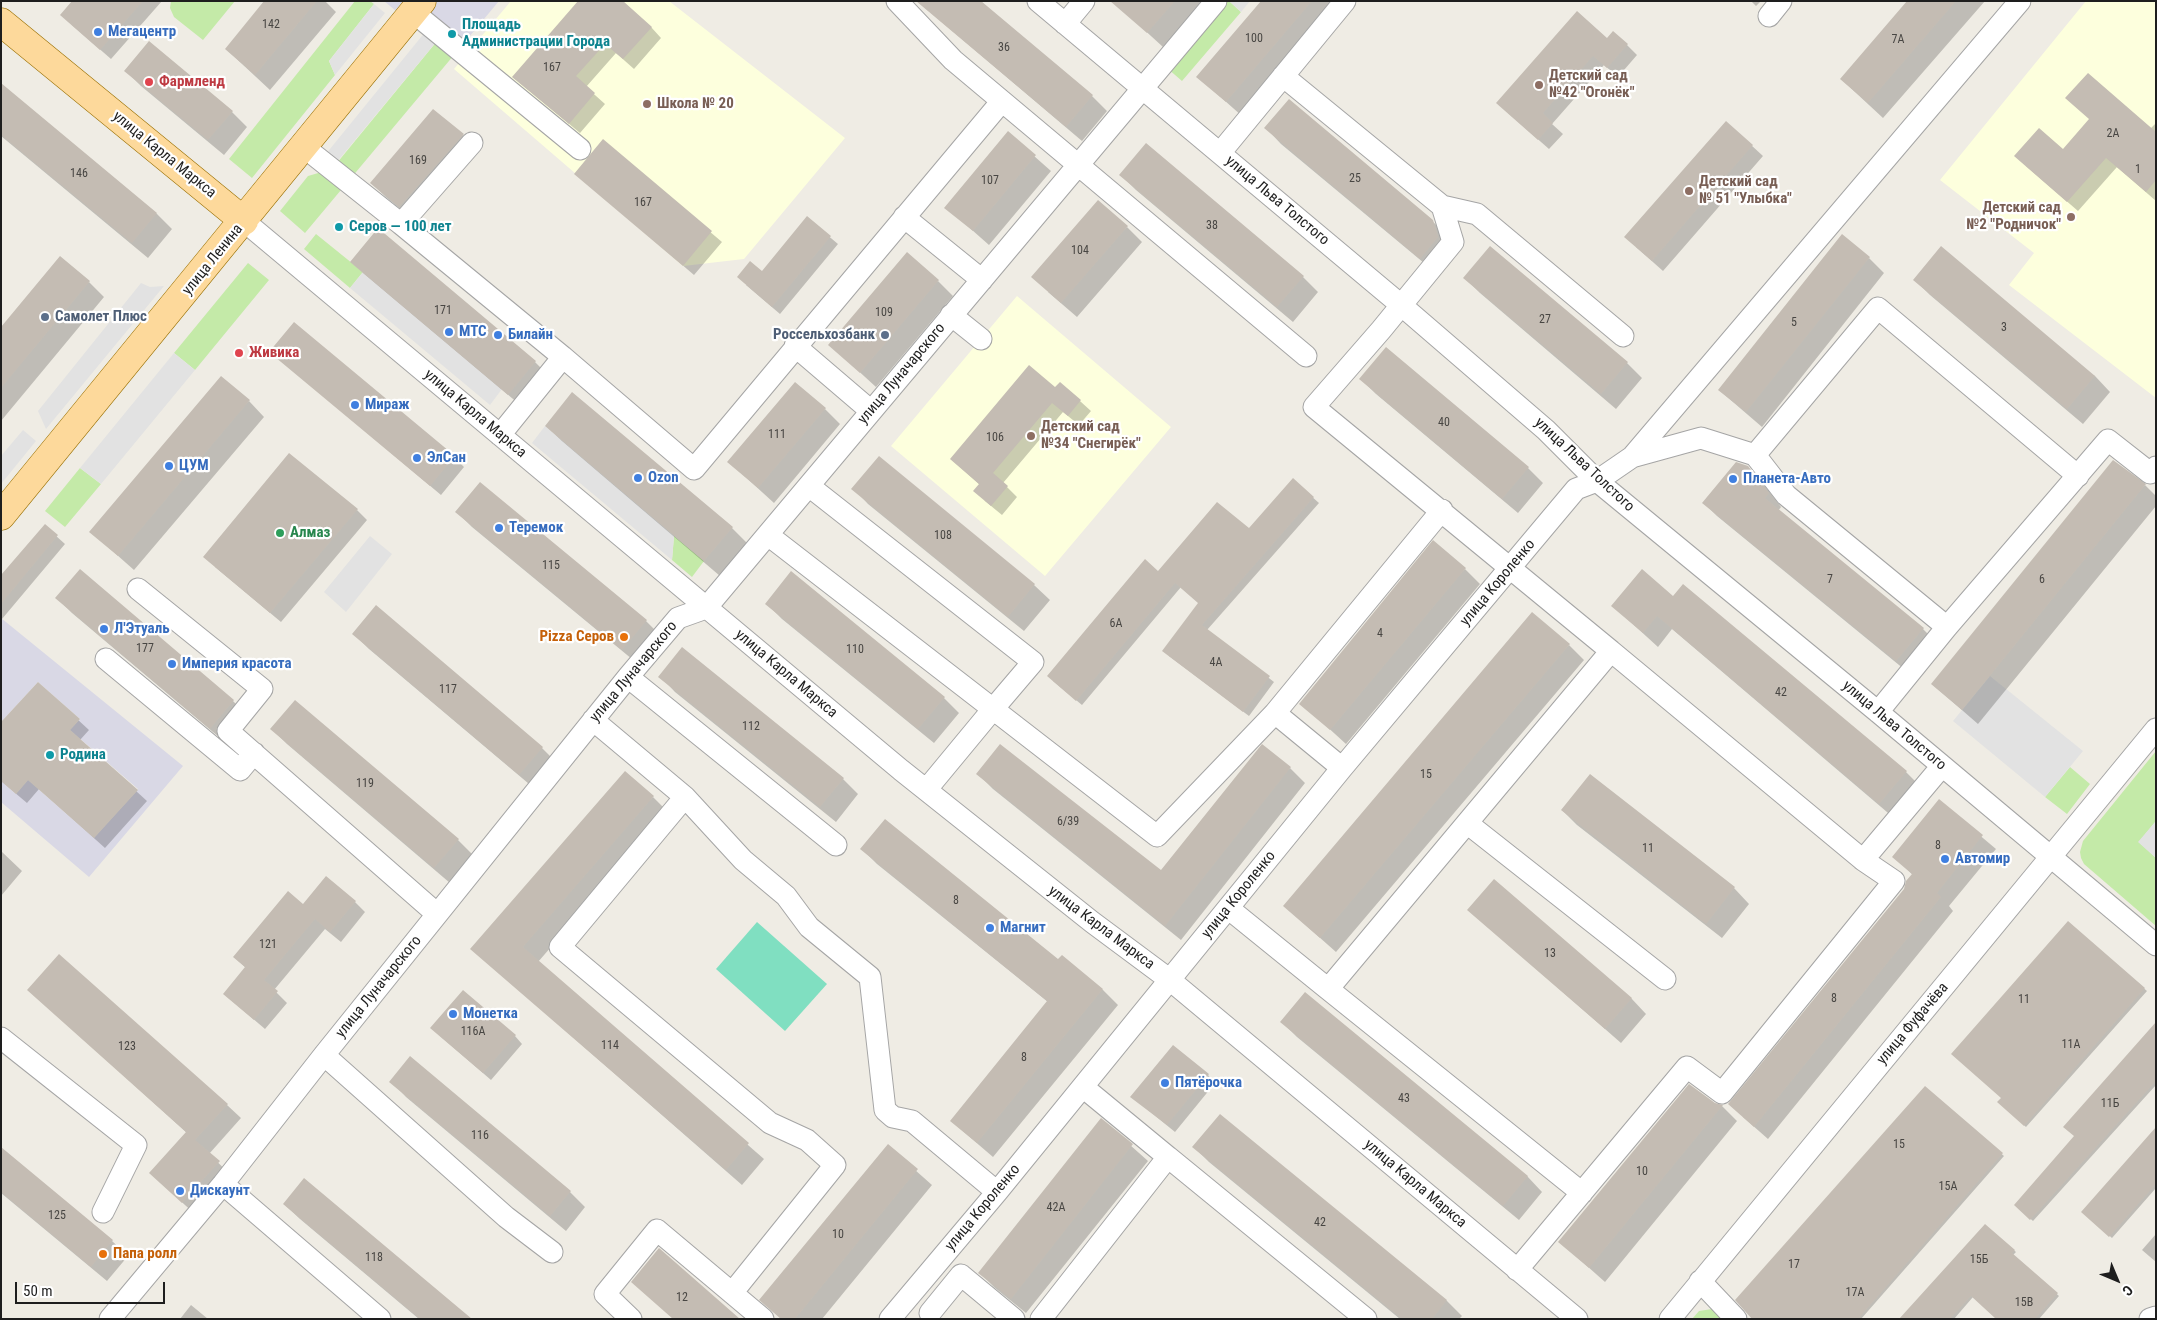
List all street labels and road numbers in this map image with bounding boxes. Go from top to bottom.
street label: улица Карла Маркса [109,108,219,202]
street label: улица Льва Толстого [1221,152,1333,250]
street label: улица Ленина [179,221,247,299]
street label: улица Луначарского [855,320,949,428]
street label: улица Карла Маркса [420,366,530,462]
street label: улица Льва Толстого [1530,414,1638,516]
street label: улица Короленко [1457,536,1539,630]
street label: улица Луначарского [587,618,681,726]
street label: улица Карла Маркса [731,626,841,722]
street label: улица Льва Толстого [1838,677,1950,775]
street label: улица Короленко [1198,848,1280,942]
street label: улица Карла Маркса [1044,882,1158,974]
street label: улица Луначарского [332,932,426,1042]
street label: улица Фуфачёва [1873,979,1953,1069]
street label: улица Карла Маркса [1360,1136,1470,1232]
street label: улица Короленко [942,1161,1024,1255]

